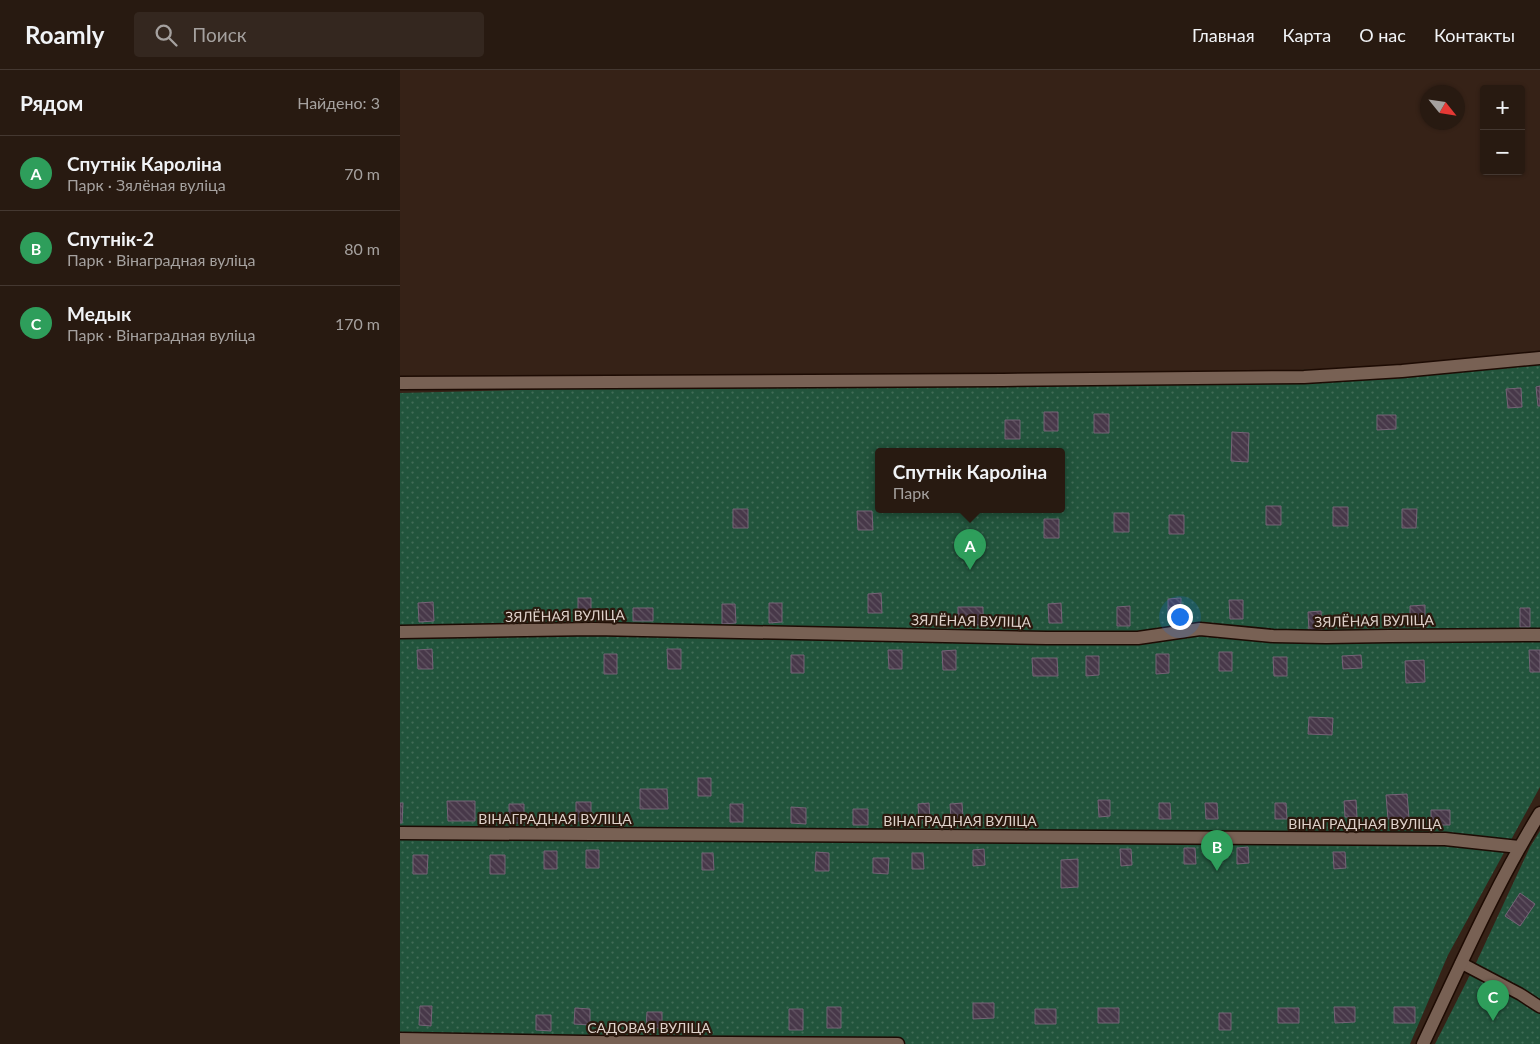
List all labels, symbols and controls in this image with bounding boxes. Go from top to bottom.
search box [134,12,484,57]
text: Roamly [25,20,104,49]
icon: search [152,21,180,49]
text: Поиск [192,23,247,46]
text: Главная [1192,24,1255,46]
text: Карта [1283,24,1331,46]
text: О нас [1359,24,1406,46]
text: Контакты [1434,24,1515,46]
north arrow [1420,85,1465,130]
map controls [1480,85,1525,175]
button: + [1480,85,1525,130]
text: Рядом [20,90,83,115]
text: Найдено: 3 [297,93,380,112]
button: − [1480,130,1525,175]
text: Спутнік Кароліна [67,152,222,175]
text: A [30,164,42,183]
text: 70 m [344,164,380,183]
text: Парк · Зялёная вуліца [67,175,226,194]
text: Спутнік-2 [67,227,154,250]
text: B [31,239,41,258]
text: 80 m [344,239,380,258]
text: Парк · Вінаградная вуліца [67,250,255,269]
text: Медык [67,302,131,325]
text: C [31,314,41,333]
text: 170 m [335,314,380,333]
text: Парк · Вінаградная вуліца [67,325,255,344]
popup [875,448,1065,513]
text: Спутнік Кароліна [893,460,1047,483]
text: Парк [893,483,929,502]
pin: A [954,529,986,570]
your location [1167,604,1193,630]
street label: ЗЯЛЁНАЯ ВУЛІЦА [505,606,626,625]
street label: ЗЯЛЁНАЯ ВУЛІЦА [911,611,1032,630]
street label: ЗЯЛЁНАЯ ВУЛІЦА [1314,611,1435,630]
street label: ВІНАГРАДНАЯ ВУЛІЦА [478,810,632,827]
street label: ВІНАГРАДНАЯ ВУЛІЦА [883,812,1037,829]
street label: ВІНАГРАДНАЯ ВУЛІЦА [1288,815,1442,832]
pin: B [1201,830,1233,871]
pin: C [1477,980,1509,1021]
street label: САДОВАЯ ВУЛІЦА [587,1019,711,1036]

